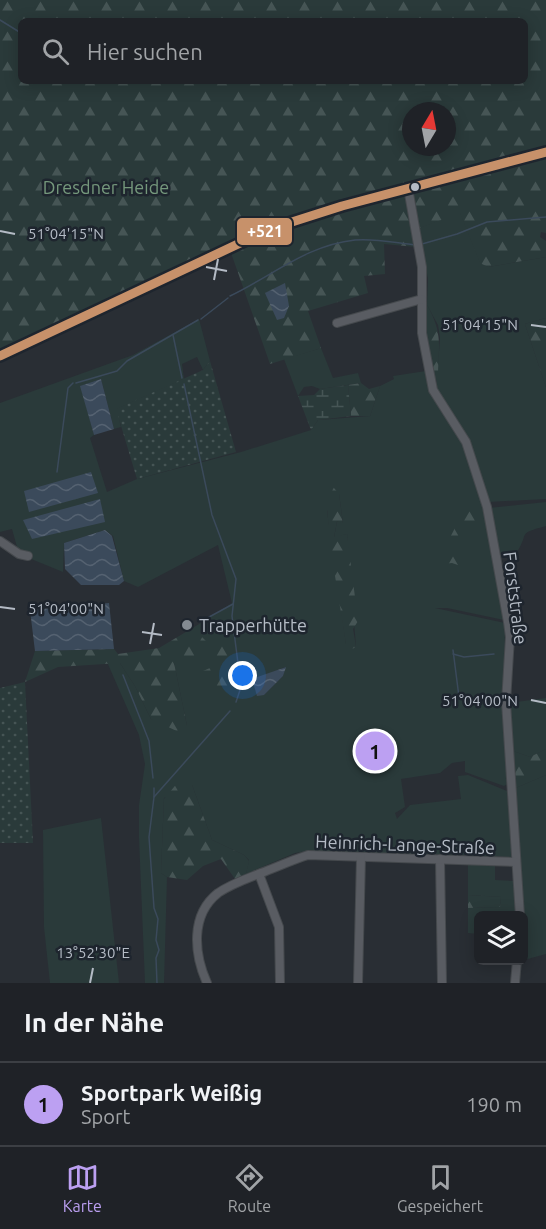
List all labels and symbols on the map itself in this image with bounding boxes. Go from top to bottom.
north arrow [402,102,456,156]
park label: Dresdner Heide [43,177,169,197]
unlabelled marker [409,181,421,193]
line badge: +521 [236,217,293,246]
text: +521 [247,222,283,240]
text: 51°04'15"N [28,225,104,242]
text: 51°04'15"N [442,316,518,333]
street label: Forststraße [500,550,532,646]
text: 51°04'00"N [28,600,104,617]
place label: Trapperhütte [199,615,307,635]
marker: Trapperhütte [180,618,194,632]
your location [228,661,257,690]
text: 51°04'00"N [442,692,518,709]
pin: 1 [356,728,394,774]
street label: Heinrich-Lange-Straße [315,831,495,857]
text: 13°52'30"E [56,944,130,961]

